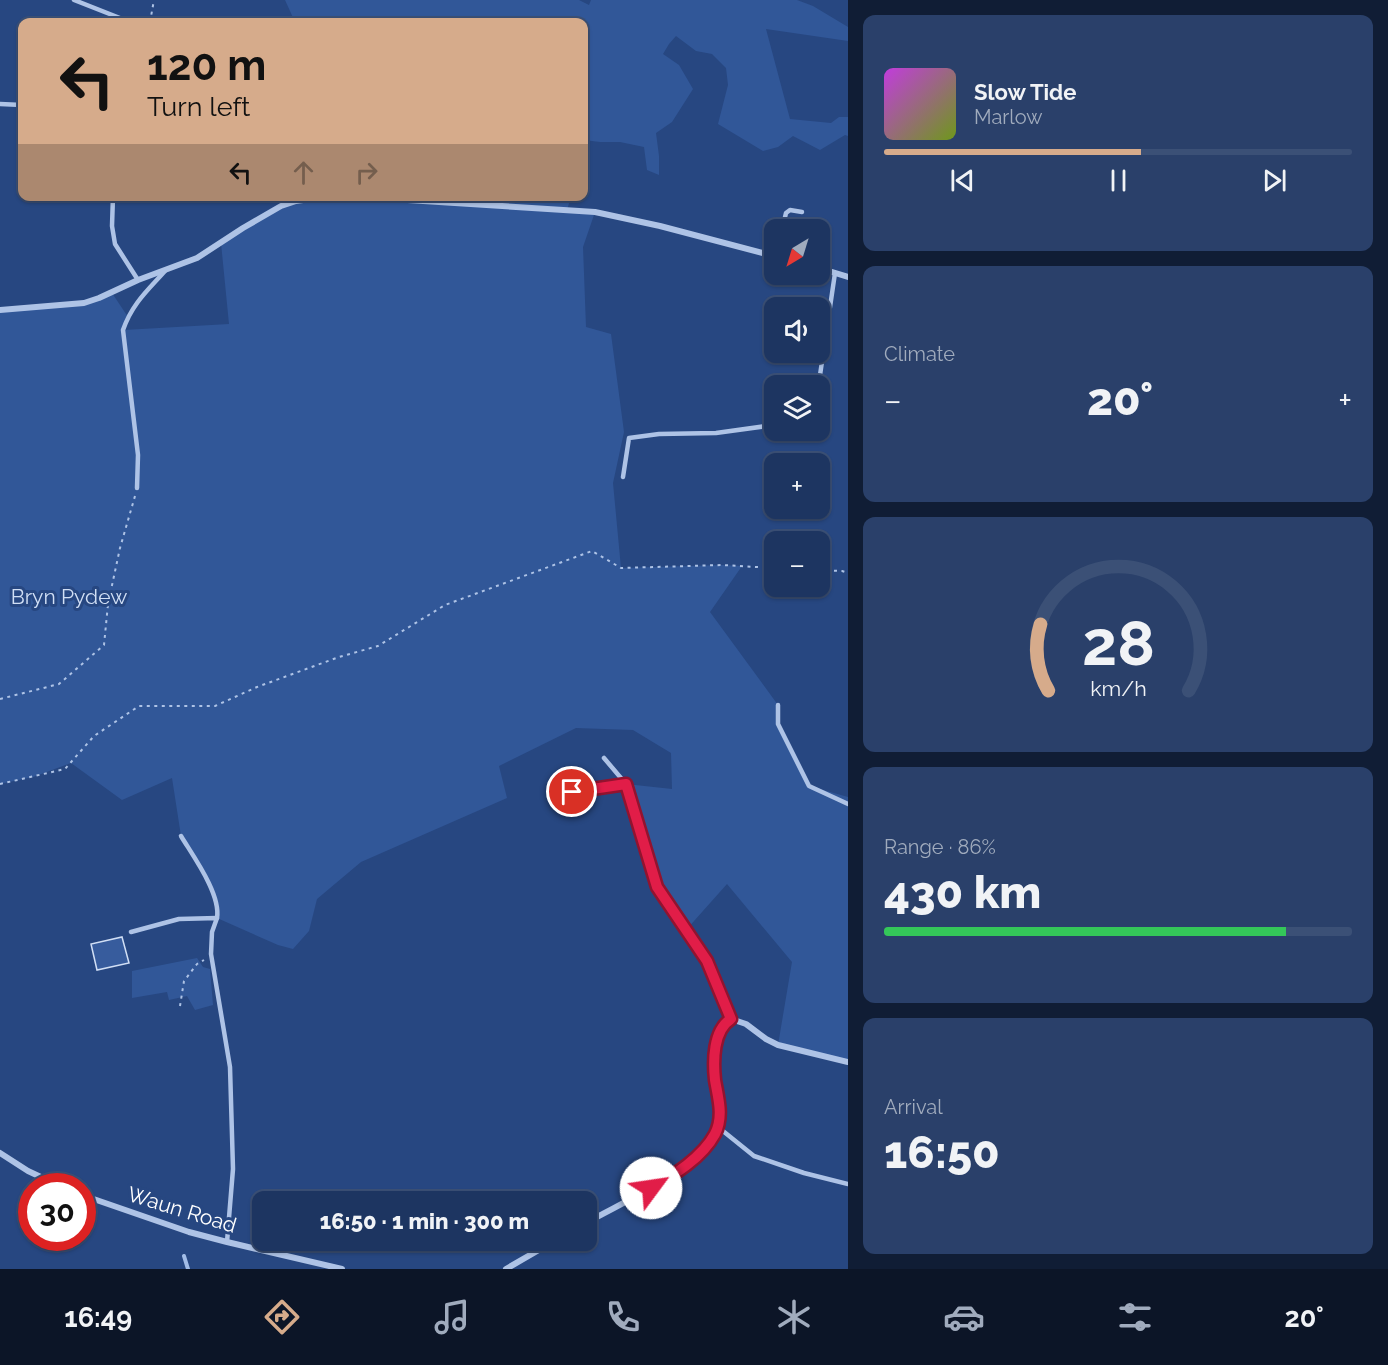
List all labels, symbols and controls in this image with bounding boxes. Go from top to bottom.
text: 120 m [147,41,266,90]
icon: left [48,42,126,120]
text: Slow Tide [974,79,1076,105]
text: Turn left [147,91,250,122]
text: Marlow [974,105,1043,129]
icon: left [224,156,257,189]
icon: ahead [287,156,320,189]
icon: right [350,156,383,189]
icon: previous [946,164,979,197]
icon: pause [1102,164,1135,197]
icon: next [1258,164,1291,197]
north arrow [764,219,830,285]
map controls [764,219,830,597]
button: sound [764,297,830,363]
text: Climate [884,342,955,366]
text: 20° [1087,373,1153,426]
button: layers [764,375,830,441]
text: − [884,381,902,420]
text: + [1338,381,1352,420]
button: + [764,453,830,519]
button: − [764,531,830,597]
park label: Bryn Pydew [11,584,127,609]
text: 28 [1082,607,1154,681]
text: km/h [1090,677,1146,702]
pin [546,766,597,817]
icon: arrive [555,775,588,808]
text: Range · 86% [884,835,996,859]
text: 430 km [884,866,1041,919]
text: Arrival [884,1095,943,1119]
text: 16:50 [884,1126,1000,1179]
position arrow [619,1156,683,1220]
speed limit sign: 30 [18,1173,96,1251]
street label: Waun Road [125,1181,240,1238]
text: 16:50 · 1 min · 300 m [320,1208,529,1234]
icon: directions [261,1296,303,1338]
icon: music [431,1296,473,1338]
icon: phone [602,1296,644,1338]
icon: climate [773,1296,815,1338]
icon: car [943,1296,985,1338]
icon: filters [1114,1296,1156,1338]
text: 16:49 [64,1302,132,1333]
text: 20° [1285,1302,1324,1333]

